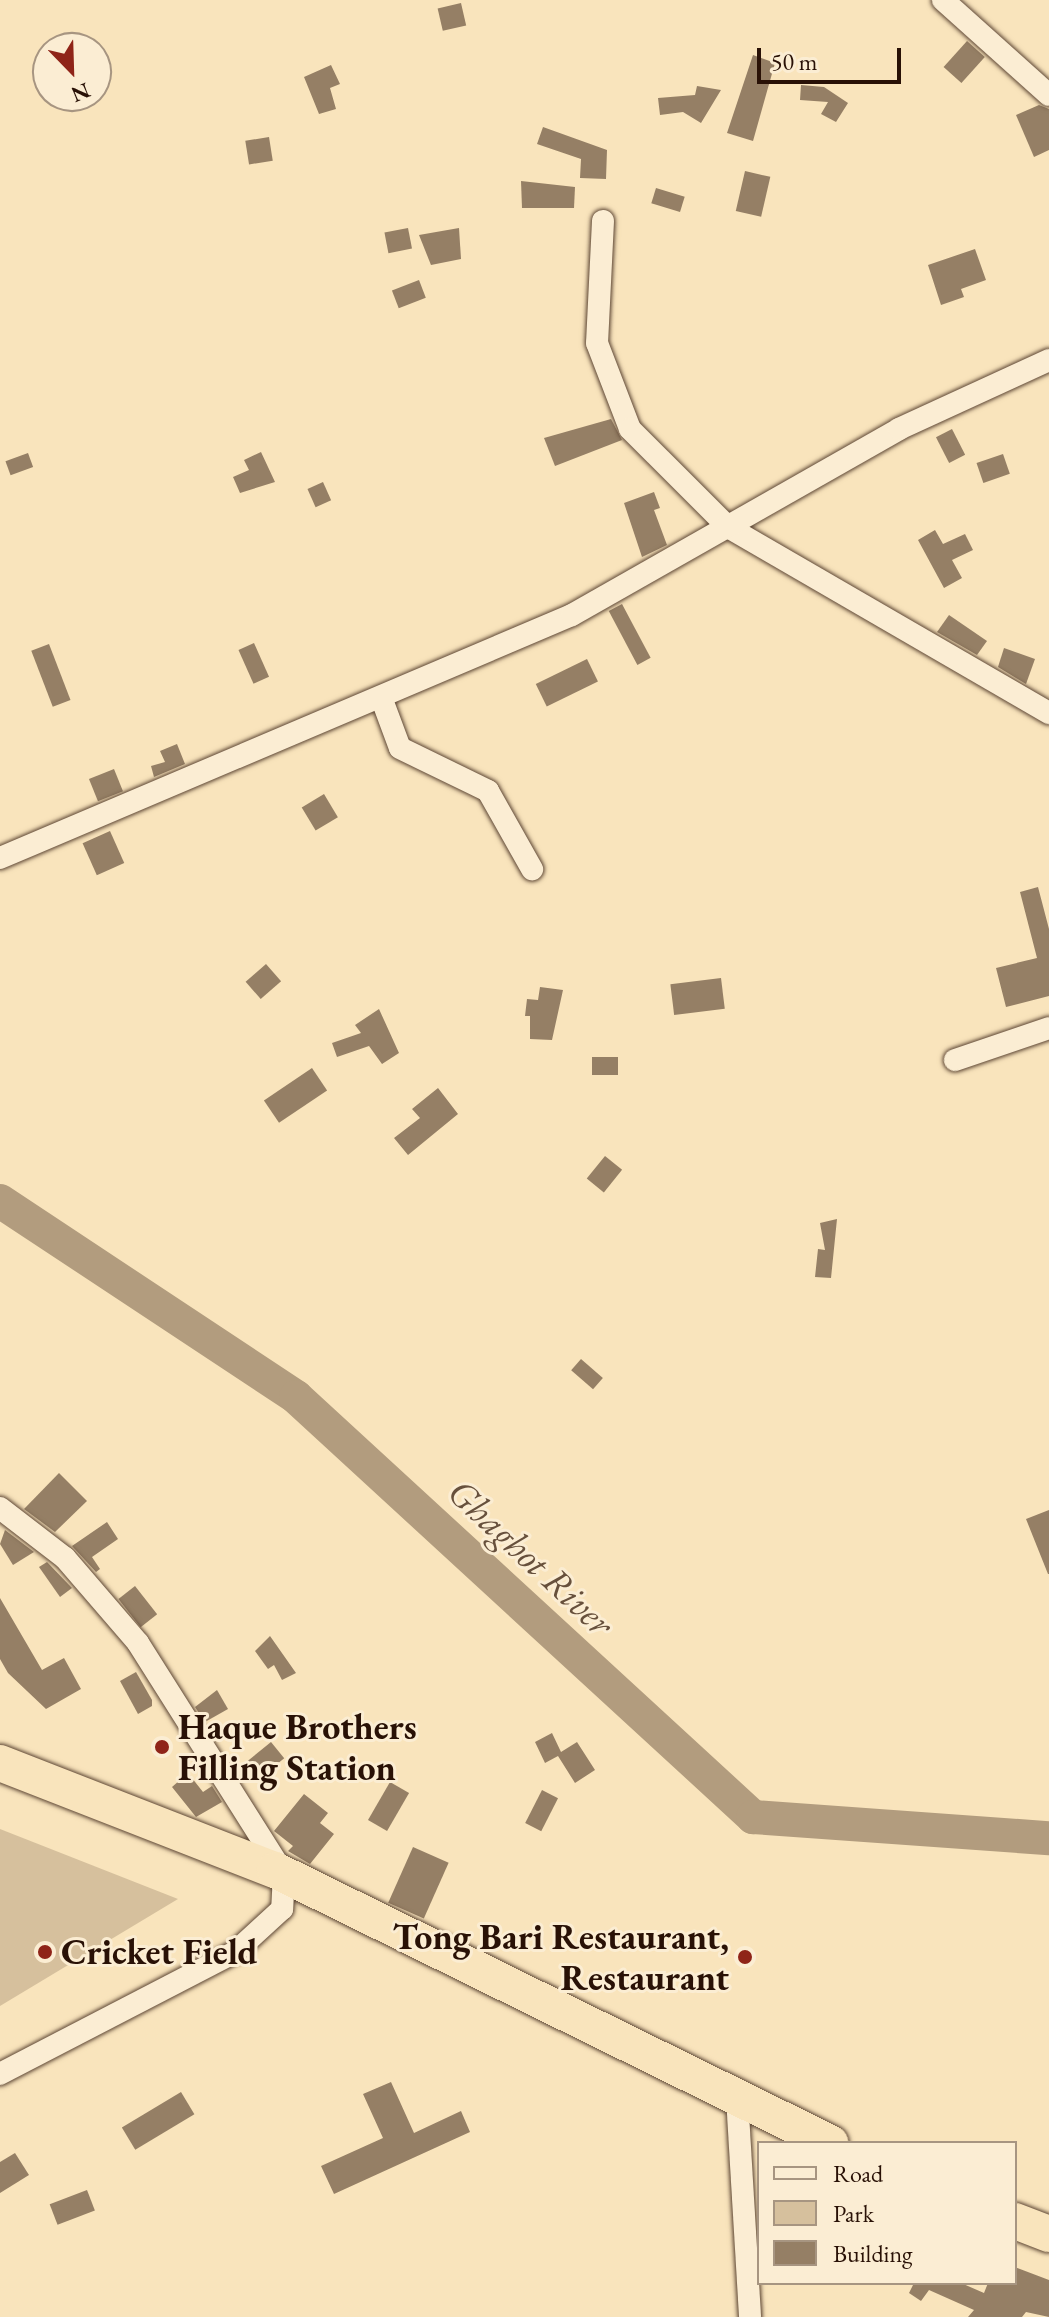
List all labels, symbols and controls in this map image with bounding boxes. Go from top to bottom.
north arrow [32,32,112,112]
scale bar [761,32,905,82]
text: 50 m [771,46,818,77]
text: N [67,76,95,110]
water label: Ghaghot River [439,1469,623,1645]
place label: Haque Brothers Filling Station [178,1704,417,1789]
marker: Haque Brothers Filling Station [153,1738,171,1756]
place label: Tong Bari Restaurant, Restaurant [393,1914,729,1999]
place label: Cricket Field [61,1930,257,1974]
marker: Cricket Field [36,1943,54,1961]
marker: Tong Bari Restaurant, Restaurant [736,1948,754,1966]
legend [757,2141,1017,2285]
text: Road [833,2158,883,2189]
text: Park [833,2198,874,2229]
text: Building [833,2238,913,2269]

